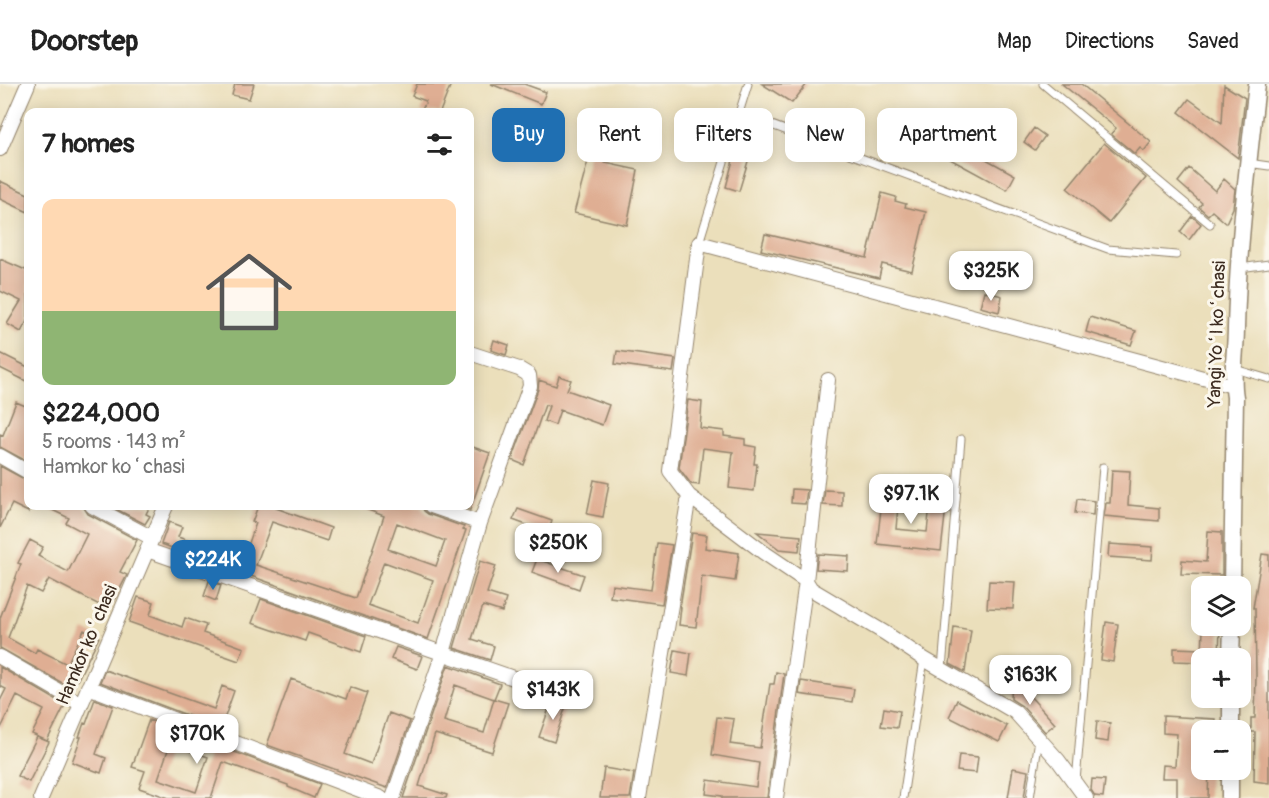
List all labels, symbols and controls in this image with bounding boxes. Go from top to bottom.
text: Doorstep [30,24,138,59]
text: Map [997,28,1032,55]
text: Directions [1065,28,1154,55]
text: Saved [1187,28,1239,55]
chip: Buy [492,108,565,162]
chip: Rent [577,108,662,162]
chip: Filters [674,108,773,162]
chip: New [785,108,865,162]
chip: Apartment [877,108,1017,162]
text: 7 homes [42,128,134,160]
icon: filters [423,128,456,161]
icon: home [195,238,303,346]
pin: $325K [949,251,1033,302]
text: $325K [963,258,1019,283]
street label: Yangi Yoʻl koʻchasi [1203,260,1231,409]
text: $224,000 [42,397,160,429]
text: 5 rooms · 143 m² [42,429,186,454]
text: Hamkor koʻchasi [42,454,185,479]
pin: $97.1K [862,474,960,525]
text: $97.1K [883,481,939,506]
pin: $250K [516,523,600,574]
text: $250K [529,530,587,555]
pin: $224K [171,540,255,591]
text: $224K [185,547,241,572]
map controls [1191,576,1251,780]
button: layers [1191,576,1251,636]
street label: Hamkor koʻchasi [51,581,123,709]
button: + [1191,648,1251,708]
pin: $163K [988,655,1072,706]
text: $163K [1003,662,1057,687]
pin: $143K [511,670,595,721]
text: $143K [526,677,580,702]
pin: $170K [155,714,239,765]
button: − [1191,720,1251,780]
text: $170K [170,721,224,746]

